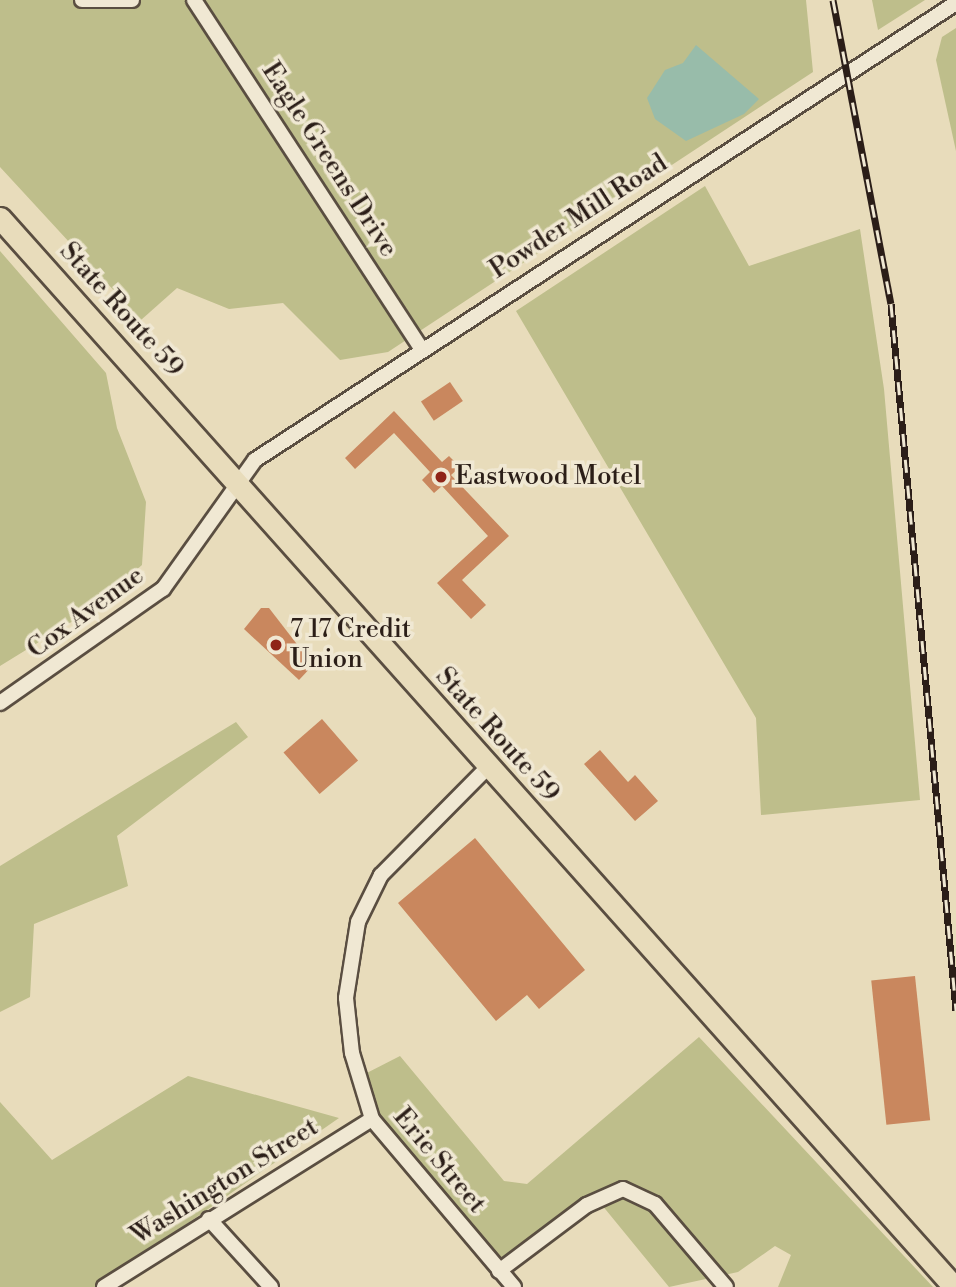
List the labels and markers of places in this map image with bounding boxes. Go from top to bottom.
place label: Eastwood Motel [455,461,641,493]
marker: Eastwood Motel [433,469,449,485]
place label: 7 17 Credit Union [290,614,411,676]
marker: 7 17 Credit Union [268,637,284,653]

